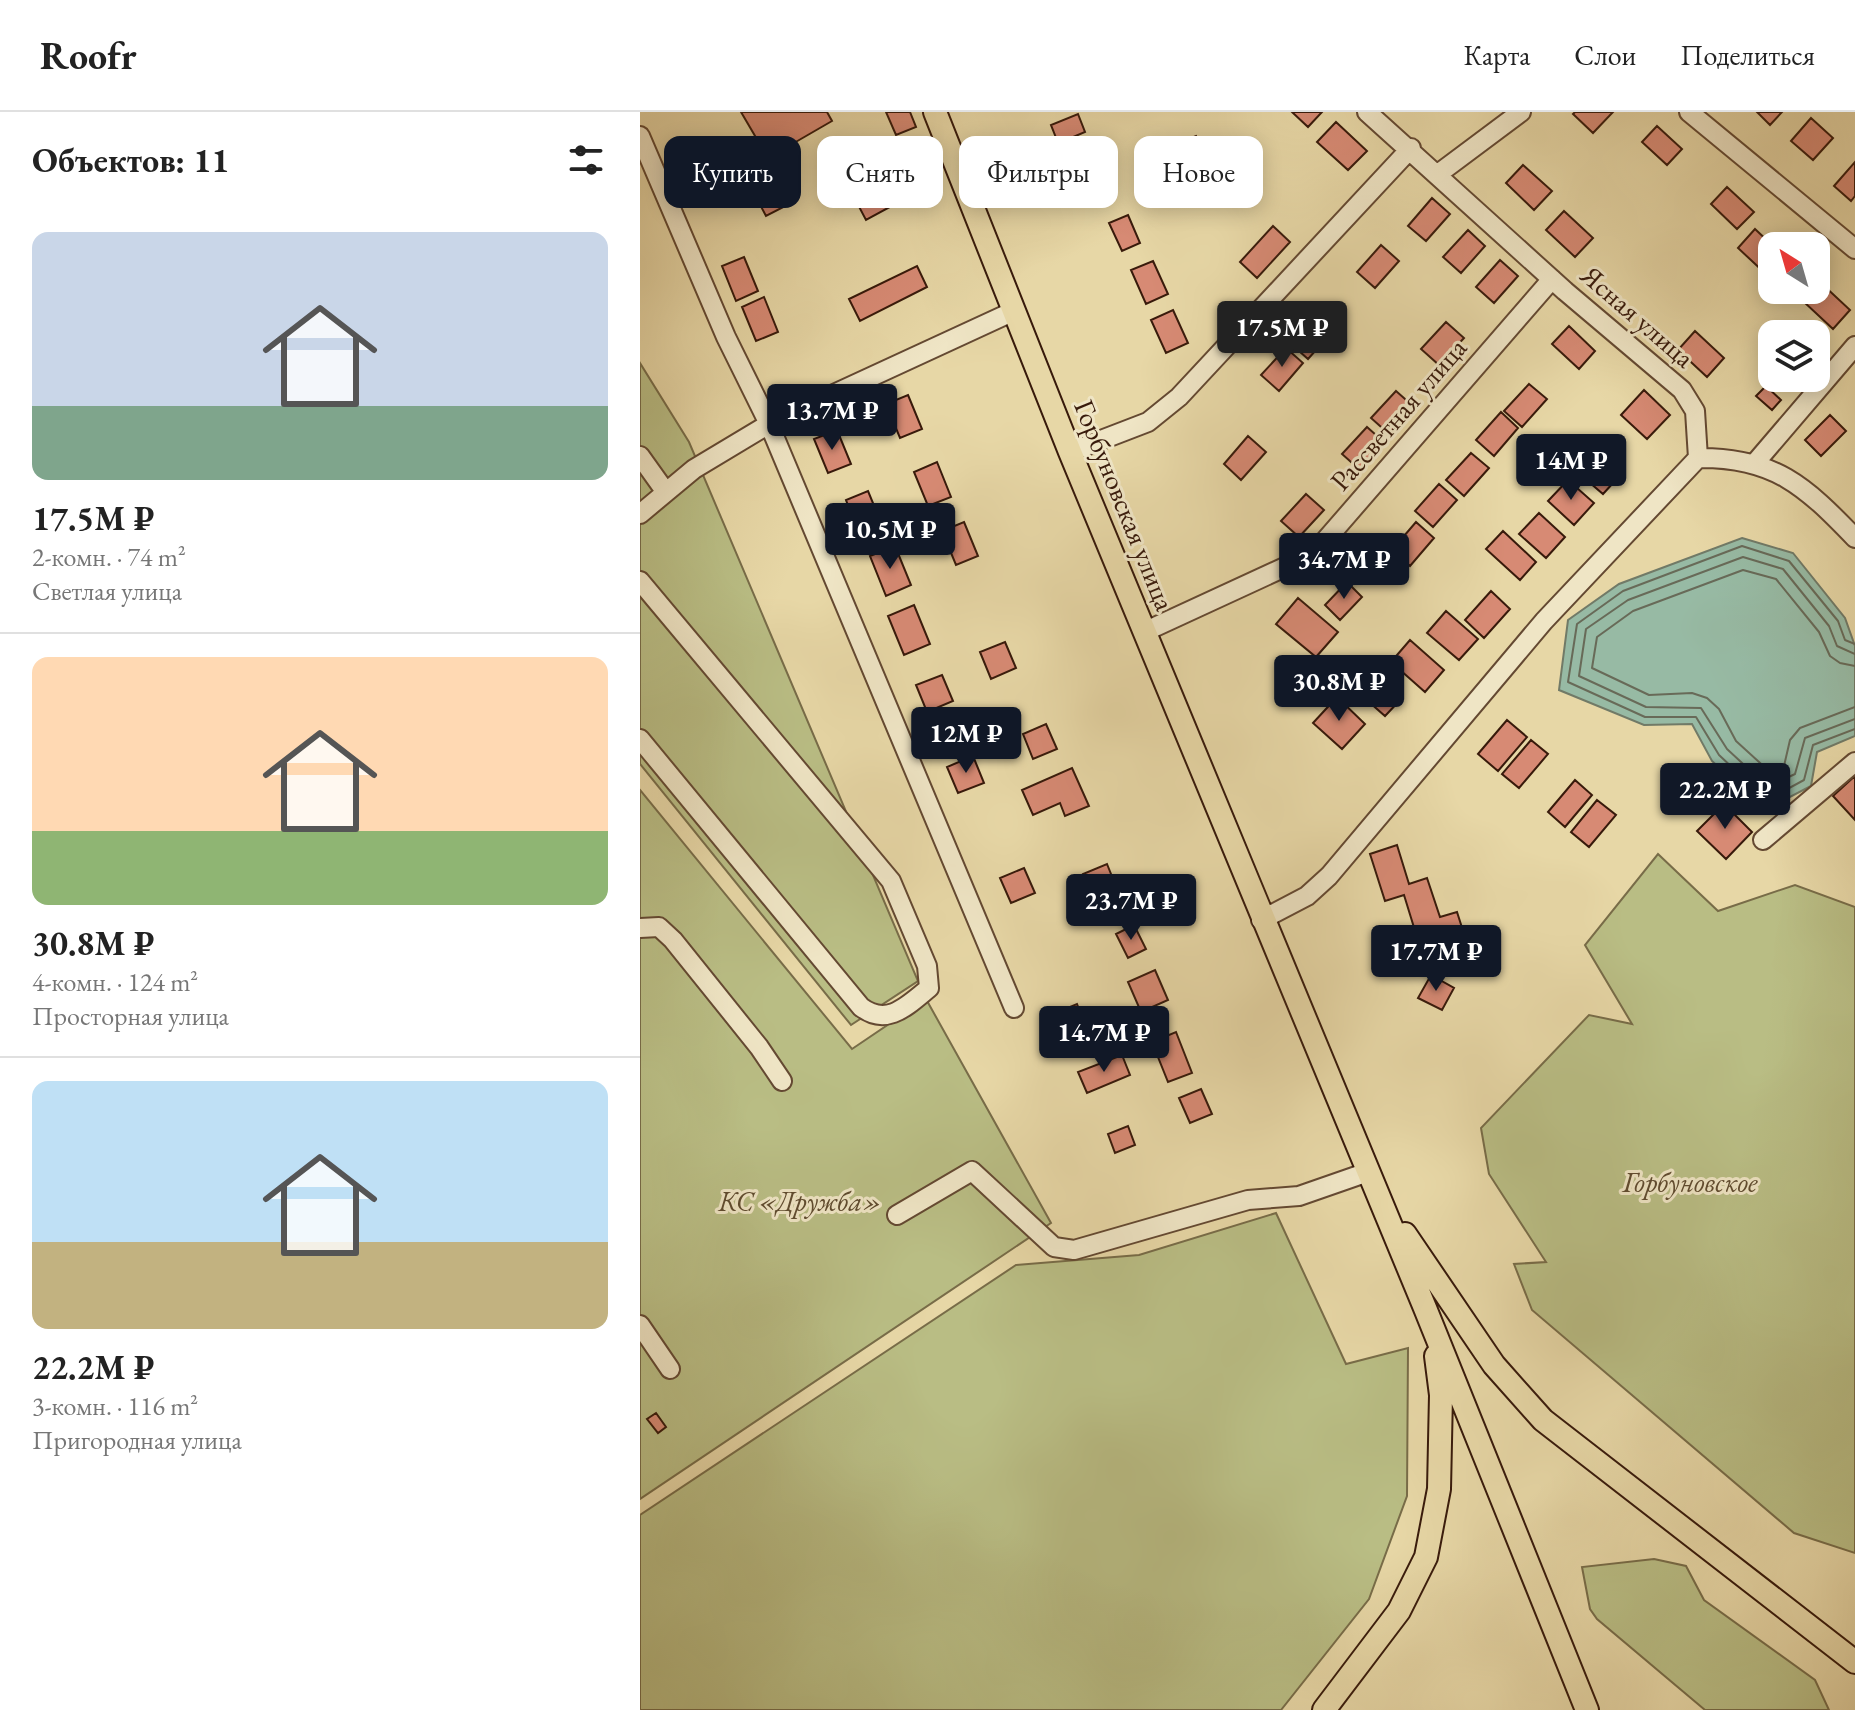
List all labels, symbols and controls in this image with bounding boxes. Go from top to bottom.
text: Roofr [40,31,137,80]
text: Карта [1463,37,1530,73]
text: Слои [1574,37,1636,73]
text: Поделиться [1680,37,1815,73]
chip: Купить [664,136,801,208]
chip: Снять [817,136,943,208]
chip: Фильтры [959,136,1118,208]
chip: Новое [1134,136,1263,208]
text: Объектов: 11 [32,138,229,182]
icon: filters [564,138,608,182]
north arrow [1758,232,1830,304]
map controls [1758,232,1830,392]
street label: Ясная улица [1573,256,1703,376]
icon: home [248,284,392,428]
pin: 17.5M ₽ [1208,301,1356,369]
text: 17.5M ₽ [1235,310,1329,344]
button: layers [1758,320,1830,392]
street label: Рассветная улица [1322,330,1475,498]
pin: 13.7M ₽ [758,384,906,452]
text: 13.7M ₽ [785,393,879,427]
street label: Горбуновская улица [1066,394,1184,616]
pin: 14M ₽ [1515,434,1627,502]
text: 14M ₽ [1534,443,1608,477]
text: 17.5M ₽ [32,496,155,540]
pin: 10.5M ₽ [816,503,964,571]
text: 10.5M ₽ [843,512,937,546]
pin: 34.7M ₽ [1270,533,1418,601]
text: 2-комн. · 74 m² [32,540,186,574]
text: 34.7M ₽ [1297,542,1391,576]
text: Светлая улица [32,574,182,608]
pin: 30.8M ₽ [1265,655,1413,723]
text: 30.8M ₽ [1292,664,1386,698]
pin: 12M ₽ [910,707,1022,775]
icon: home [248,709,392,853]
text: 12M ₽ [929,716,1003,750]
pin: 22.2M ₽ [1651,763,1799,831]
text: 22.2M ₽ [1678,772,1772,806]
pin: 23.7M ₽ [1057,874,1205,942]
text: 23.7M ₽ [1084,883,1178,917]
text: 30.8M ₽ [32,921,155,965]
pin: 17.7M ₽ [1362,925,1510,993]
text: 17.7M ₽ [1389,934,1483,968]
text: 4-комн. · 124 m² [32,965,198,999]
text: Просторная улица [32,999,229,1033]
pin: 14.7M ₽ [1030,1006,1178,1074]
text: 14.7M ₽ [1057,1015,1151,1049]
icon: home [248,1133,392,1277]
park label: Горбуновское [1621,1164,1758,1200]
park label: КС «Дружба» [717,1183,882,1219]
text: 22.2M ₽ [32,1345,155,1389]
text: 3-комн. · 116 m² [32,1389,198,1423]
text: Пригородная улица [32,1423,242,1457]

